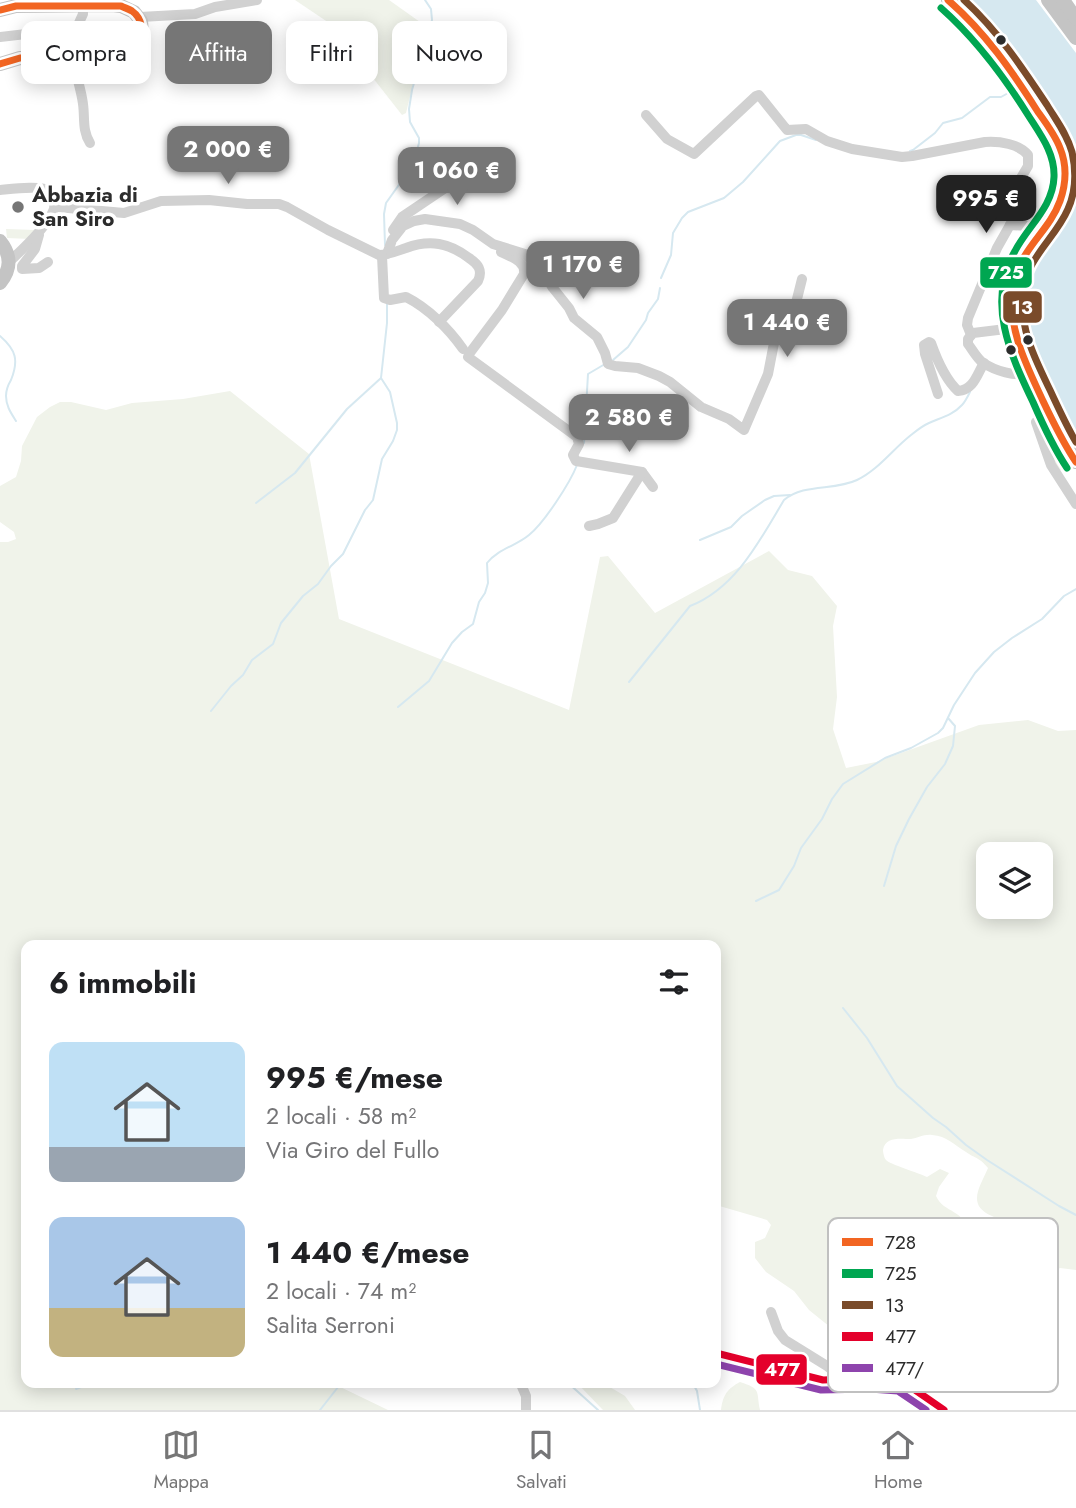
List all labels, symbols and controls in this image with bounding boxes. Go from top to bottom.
chip: Compra [21,21,151,84]
chip: Affitta [165,21,272,84]
chip: Filtri [286,21,378,84]
chip: Nuovo [392,21,507,84]
unlabelled marker [994,33,1008,47]
pin: 2 000 € [163,127,293,186]
text: 2 000 € [183,132,273,166]
pin: 1 060 € [392,148,522,207]
text: 1 060 € [414,153,500,187]
pin: 995 € [937,176,1035,235]
place label: Abbazia di San Siro [31,180,138,234]
text: 995 € [952,181,1020,215]
marker: Abbazia di San Siro [10,199,26,215]
pin: 1 170 € [518,242,648,301]
text: 1 170 € [542,247,624,281]
line badge: 725 [979,256,1033,289]
text: 725 [988,259,1024,286]
line badge: 13 [1002,290,1043,324]
text: 13 [1011,294,1033,321]
pin: 1 440 € [722,300,852,359]
text: 1 440 € [743,305,831,339]
unlabelled marker [1021,333,1035,347]
unlabelled marker [1004,343,1018,357]
pin: 2 580 € [564,394,694,454]
text: 2 580 € [585,400,673,434]
map controls [976,842,1053,919]
button: layers [976,842,1053,919]
text: 6 immobili [49,961,196,1004]
icon: filters [655,963,693,1001]
text: 995 €/mese [266,1056,443,1099]
icon: home [105,1070,189,1154]
text: 2 locali · 58 m² [266,1099,416,1133]
text: Via Giro del Fullo [266,1133,439,1167]
legend [828,1218,1058,1392]
text: 728 [885,1229,916,1256]
text: 1 440 €/mese [266,1231,469,1274]
icon: home [105,1245,189,1329]
text: 725 [885,1260,917,1287]
text: 2 locali · 74 m² [266,1274,416,1308]
text: 13 [885,1292,904,1319]
text: Salita Serroni [266,1308,395,1342]
text: 477 [885,1323,916,1350]
line badge: 477 [755,1353,808,1386]
text: 477/ [885,1355,924,1382]
text: 477 [764,1356,801,1383]
tab: Mappa [154,1426,209,1495]
tab: Salvati [516,1426,567,1495]
tab: Home [874,1426,922,1495]

